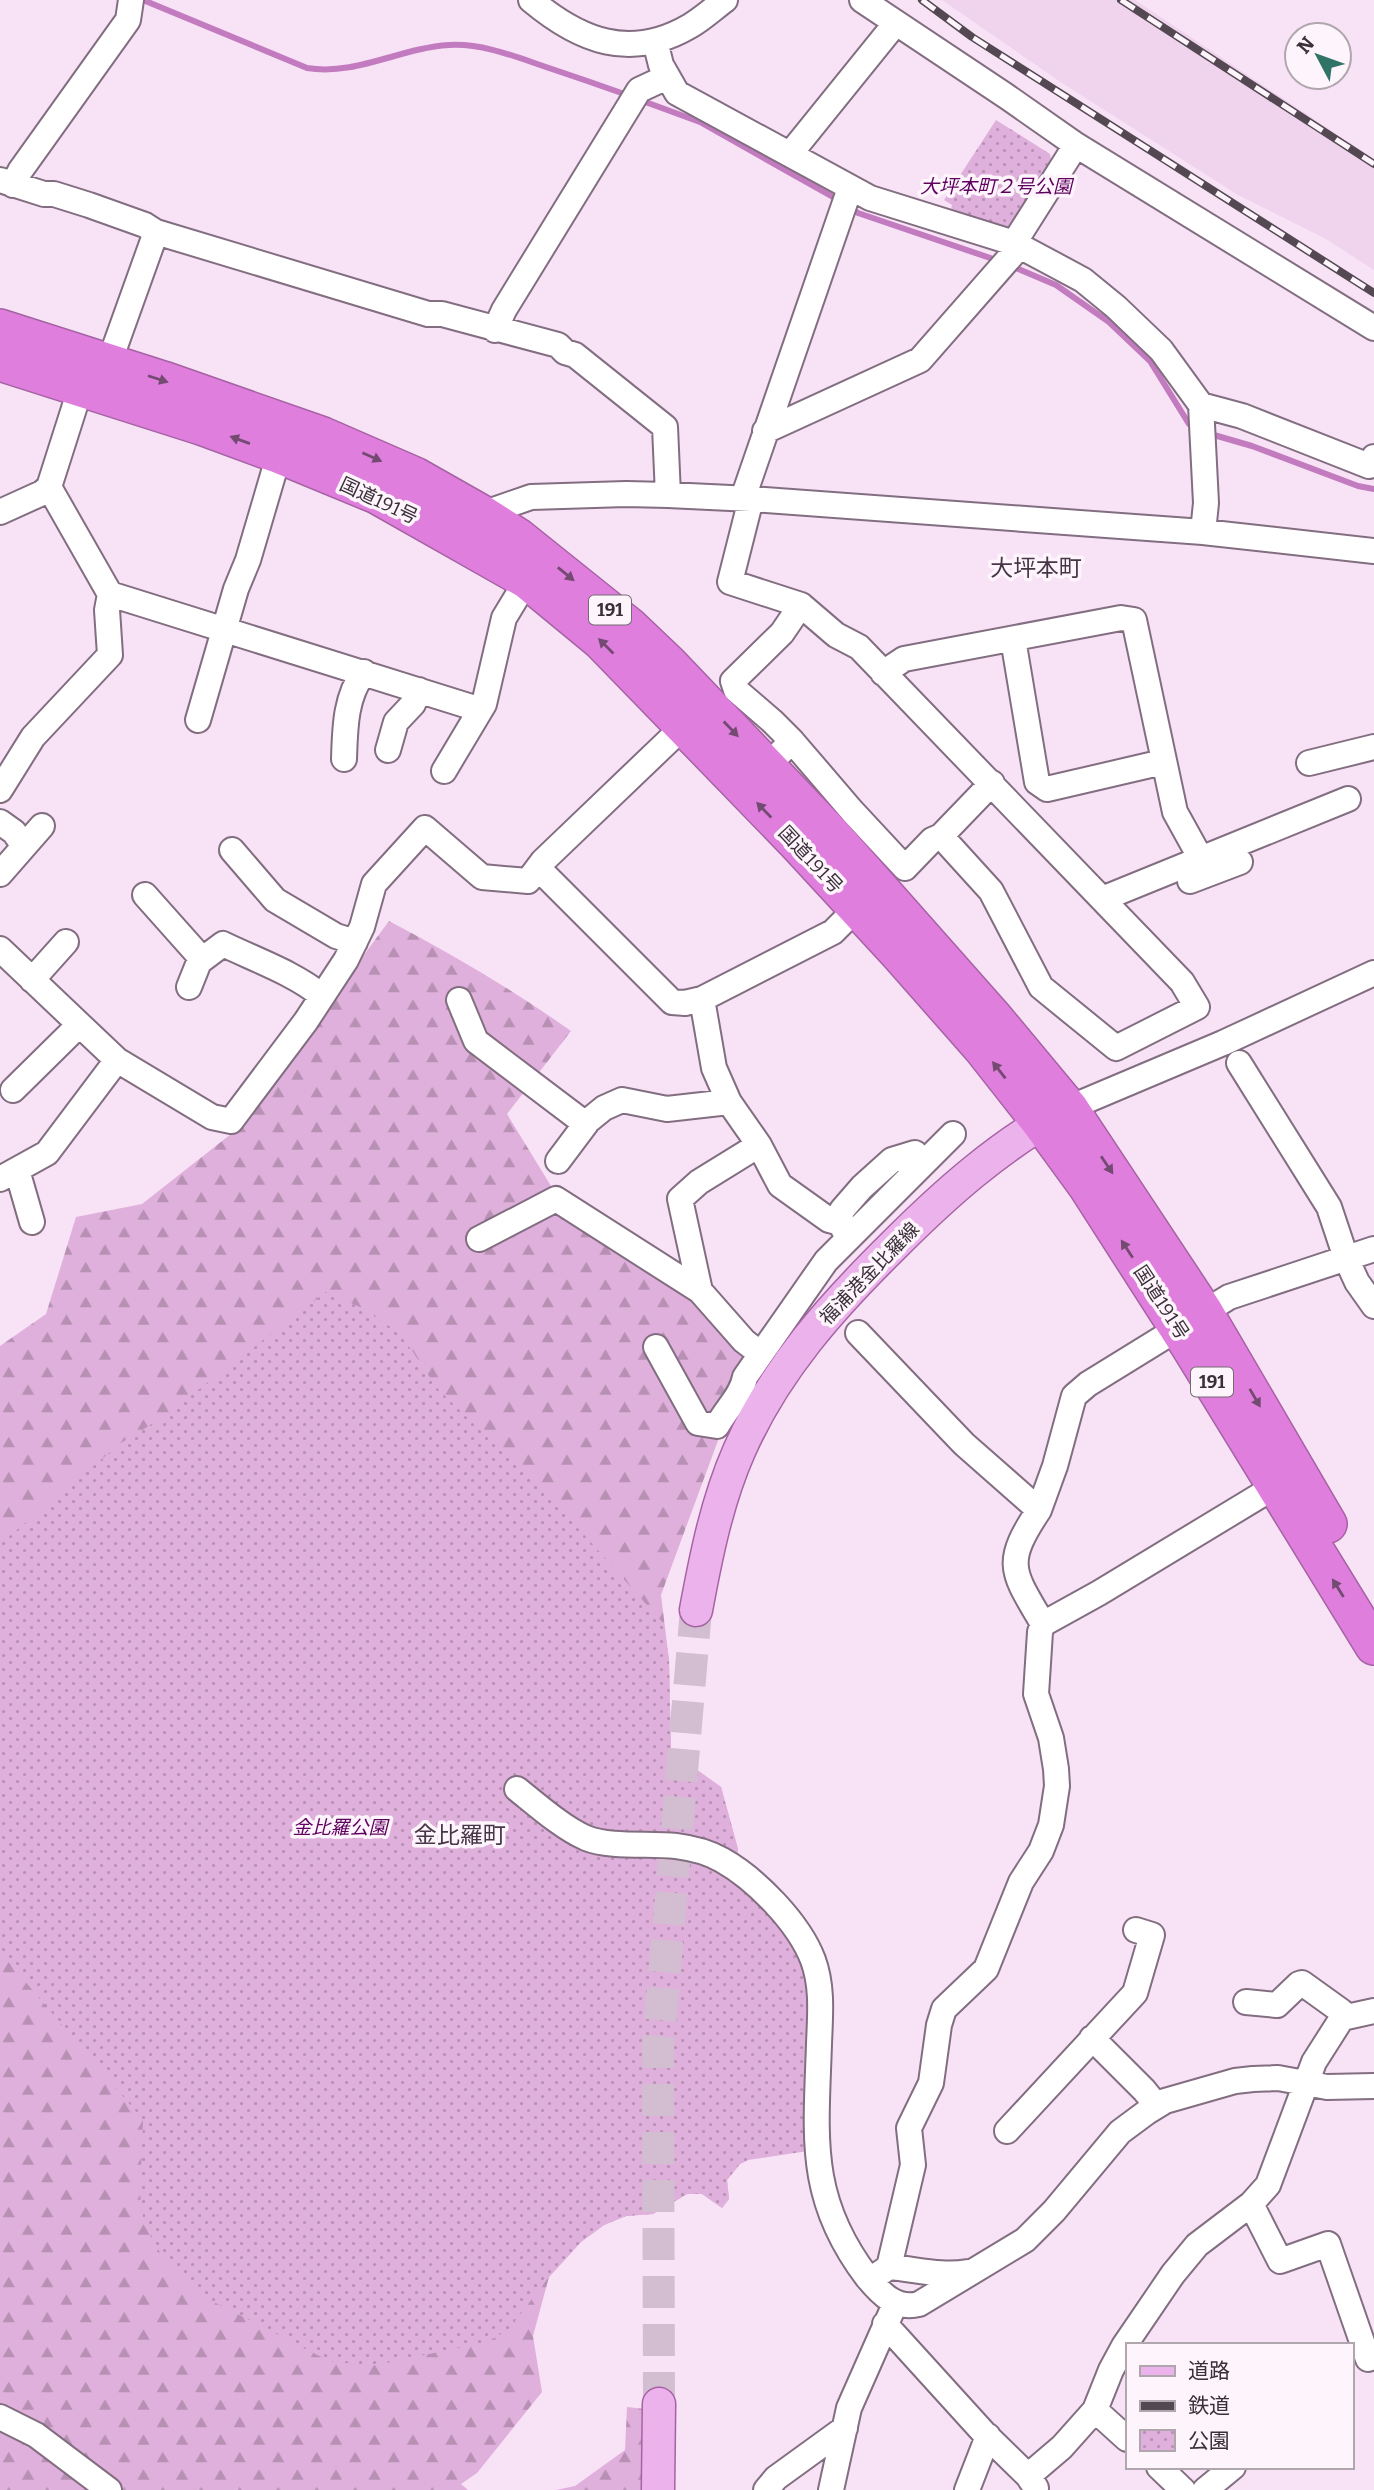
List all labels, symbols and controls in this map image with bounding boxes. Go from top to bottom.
north arrow [1283,21,1353,91]
text: N [1292,32,1319,58]
park label: 大坪本町２号公園 [920,175,1075,198]
one-way arrow [148,374,169,385]
one-way arrow [229,435,250,446]
one-way arrow [362,451,383,462]
street label: 国道191号 [336,472,422,529]
district label: 大坪本町 [990,554,1082,582]
one-way arrow [557,566,574,581]
road number: 191 [589,596,631,624]
one-way arrow [598,638,615,655]
one-way arrow [723,721,740,738]
one-way arrow [757,802,773,819]
street label: 国道191号 [774,821,848,898]
one-way arrow [991,1061,1006,1079]
one-way arrow [1100,1155,1113,1174]
street label: 福浦港金比羅線 [815,1218,924,1329]
one-way arrow [1121,1239,1134,1259]
street label: 国道191号 [1129,1261,1194,1344]
road number: 191 [1191,1367,1233,1396]
one-way arrow [1248,1389,1261,1408]
one-way arrow [1332,1578,1345,1597]
park label: 金比羅公園 [292,1816,390,1839]
district label: 金比羅町 [414,1821,506,1849]
legend [1126,2343,1353,2469]
text: 道路 [1188,2358,1230,2384]
text: 鉄道 [1188,2393,1230,2419]
text: 公園 [1188,2428,1230,2454]

